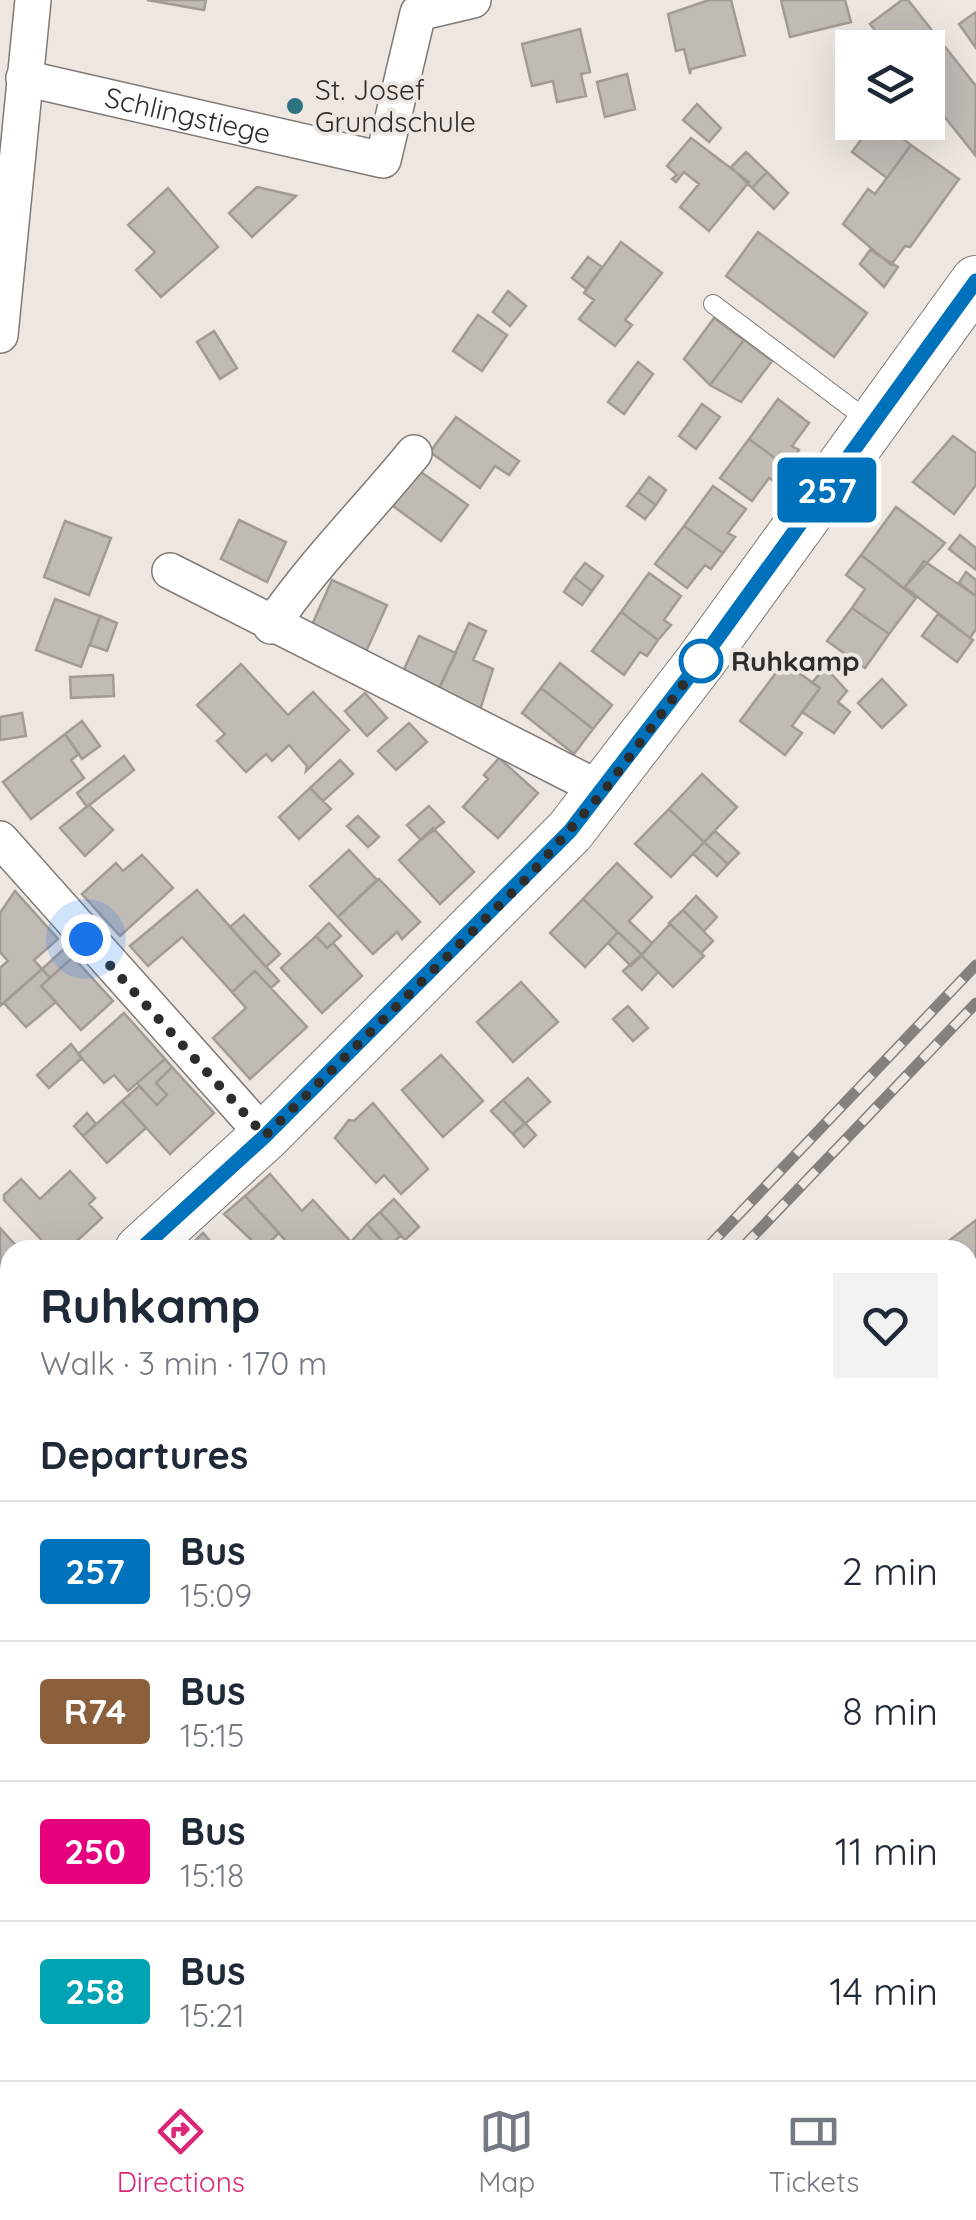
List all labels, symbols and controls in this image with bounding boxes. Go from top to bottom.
map controls [835,30,945,140]
button: layers [835,30,945,140]
place label: St. Josef Grundschule [315,72,476,139]
street label: Schlingstiege [102,79,274,151]
marker: St. Josef Grundschule [284,95,306,117]
line badge: 257 [770,458,884,522]
text: 257 [797,468,857,512]
marker: Ruhkamp [680,640,722,682]
place label: Ruhkamp [731,643,860,678]
your location [61,914,111,964]
button: heart [833,1273,938,1378]
text: Ruhkamp [40,1275,260,1335]
text: Walk · 3 min · 170 m [40,1343,327,1383]
text: Departures [40,1431,248,1479]
text: Bus [180,1527,246,1575]
text: 2 min [842,1547,938,1595]
text: 257 [65,1549,125,1593]
text: 15:09 [180,1575,252,1615]
text: Bus [180,1667,246,1715]
text: 8 min [842,1687,938,1735]
text: R74 [64,1689,126,1733]
text: 15:15 [180,1715,245,1755]
text: Bus [180,1807,246,1855]
text: 11 min [835,1827,938,1875]
text: 250 [64,1829,126,1873]
text: 15:18 [180,1855,244,1895]
text: Bus [180,1947,246,1995]
text: 14 min [829,1967,938,2015]
text: 258 [65,1969,125,2013]
text: 15:21 [180,1995,245,2035]
tab: Directions [117,2104,245,2199]
tab: Map [478,2104,535,2199]
tab: Tickets [769,2104,859,2199]

